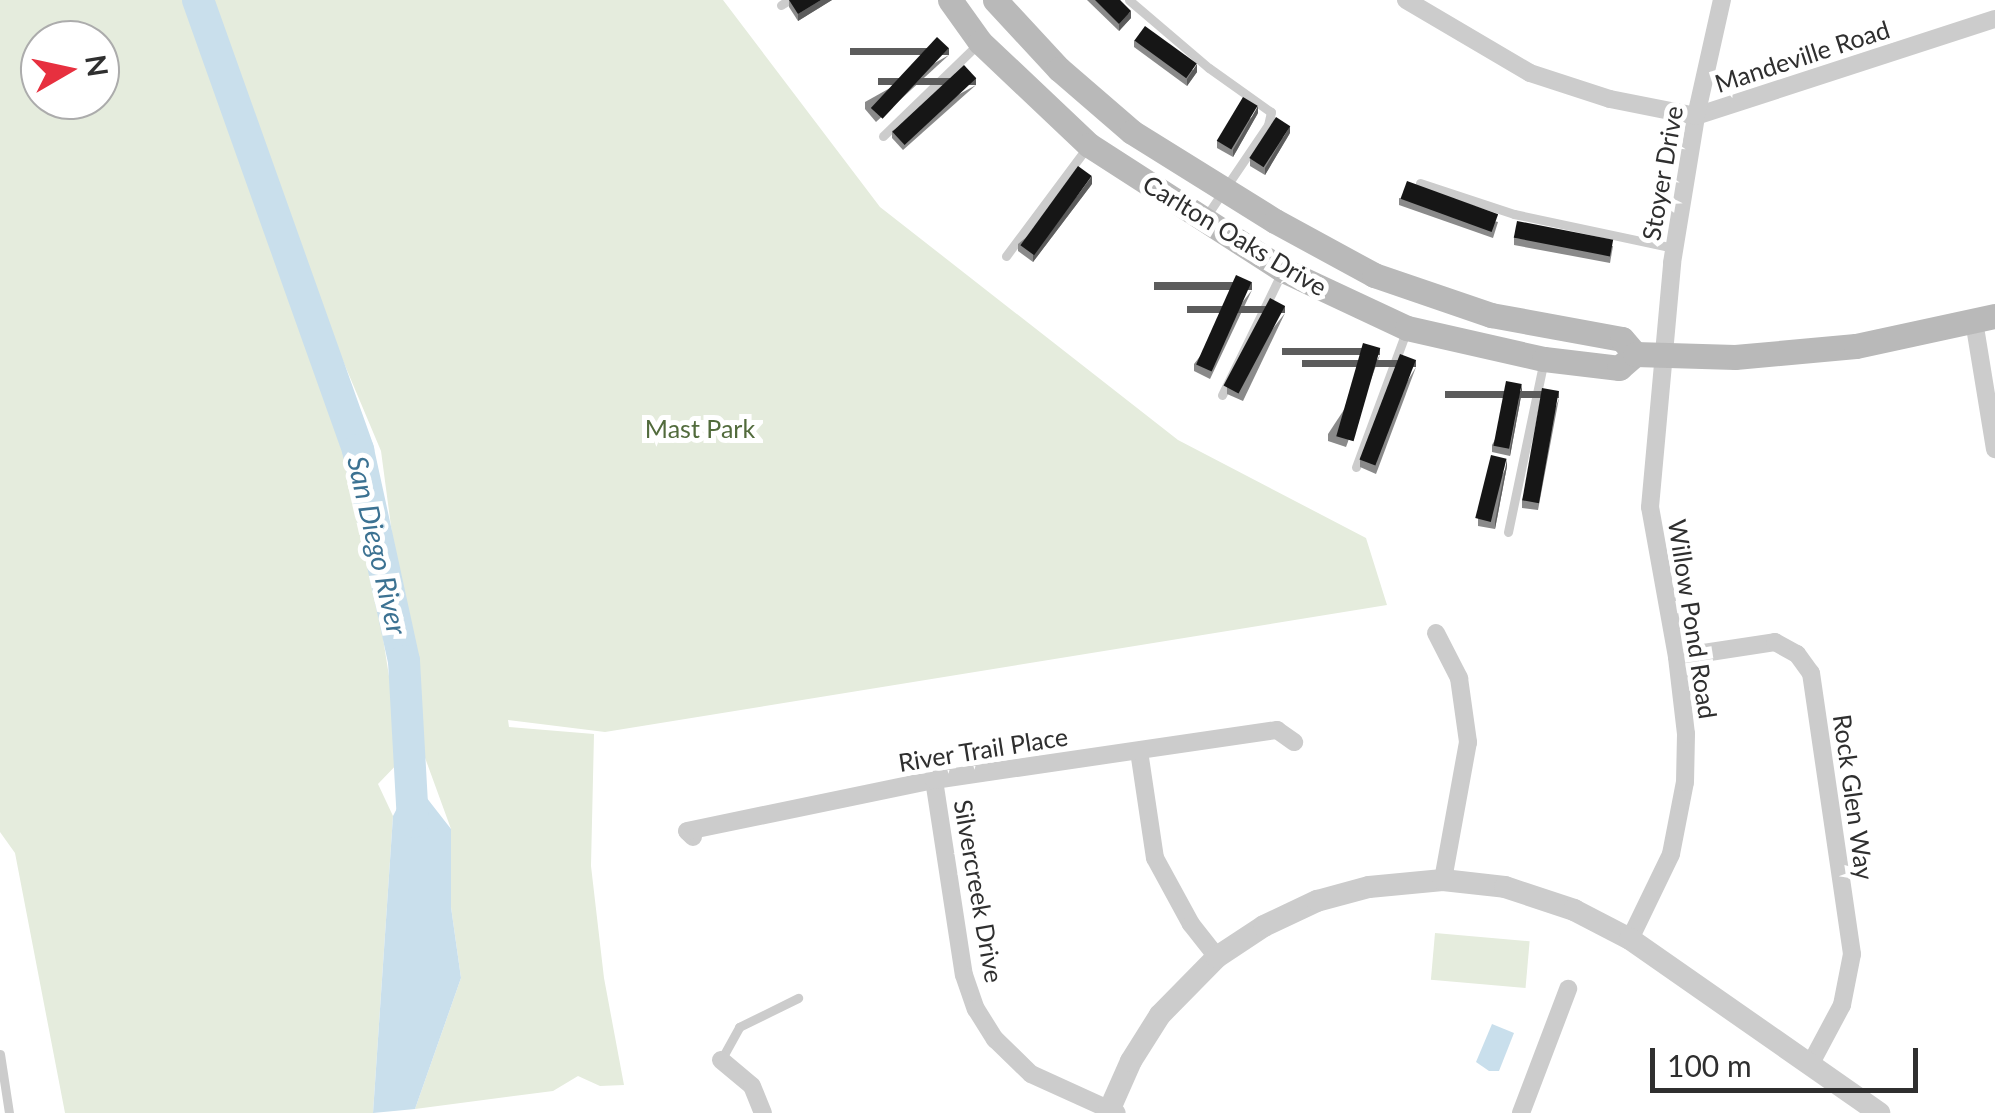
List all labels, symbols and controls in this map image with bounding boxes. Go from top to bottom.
street label: Mandeville Road [1711,14,1893,98]
north arrow [20,20,120,120]
text: N [79,52,116,79]
street label: Stoyer Drive [1635,103,1689,243]
street label: Carlton Oaks Drive [1138,168,1332,302]
park label: Mast Park [645,413,755,443]
water label: San Diego River [341,452,415,638]
street label: Willow Pond Road [1662,517,1724,721]
street label: Rock Glen Way [1828,712,1880,882]
street label: River Trail Place [895,721,1071,777]
street label: Silvercreek Drive [948,797,1010,985]
scale bar [1655,1028,1922,1090]
text: 100 m [1667,1047,1752,1083]

